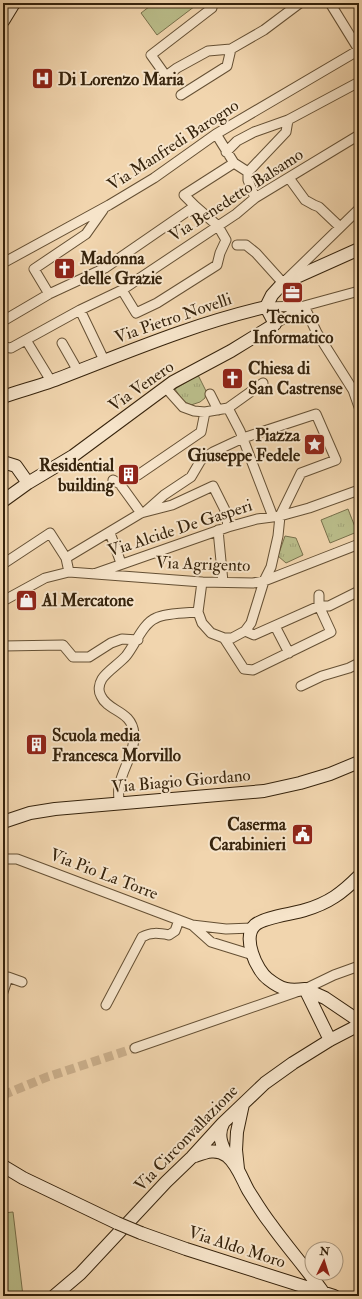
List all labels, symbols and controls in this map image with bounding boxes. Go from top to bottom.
hospital icon: Di Lorenzo Maria [29,66,55,92]
place label: Di Lorenzo Maria [58,69,185,90]
street label: Via Manfredi Barogno [103,95,243,195]
street label: Via Benedetto Balsamo [165,144,307,246]
place label: Madonna delle Grazie [79,248,163,289]
church icon: Madonna delle Grazie [52,255,78,281]
office icon: Tecnico Informatico [280,280,306,306]
street label: Via Pietro Novelli [112,288,235,348]
place label: Tecnico Informatico [253,307,333,348]
street label: Via Venero [104,356,178,416]
place label: Chiesa di San Castrense [248,358,343,399]
church icon: Chiesa di San Castrense [220,365,246,391]
place label: Piazza Giuseppe Fedele [187,425,301,467]
place icon: Piazza Giuseppe Fedele [302,432,328,458]
place label: Residential building [39,455,115,497]
building icon: Residential building [116,462,142,488]
street label: Via Alcide De Gasperi [105,495,256,562]
street label: Via Agrigento [155,552,251,576]
shop icon: Al Mercatone [13,587,39,613]
place label: Al Mercatone [41,590,135,611]
place label: Scuola media Francesca Morvillo [52,725,181,766]
building icon: Scuola media Francesca Morvillo [24,732,50,758]
street label: Via Biagio Giordano [111,764,251,798]
place label: Caserma Carabinieri [209,814,287,855]
public building icon: Caserma Carabinieri [289,821,315,847]
street label: Via Pio La Torre [47,844,161,904]
street label: Via Circonvallazione [130,1080,242,1196]
street label: Via Aldo Moro [186,1221,288,1273]
north arrow [304,1241,344,1281]
text: N [318,1245,331,1258]

